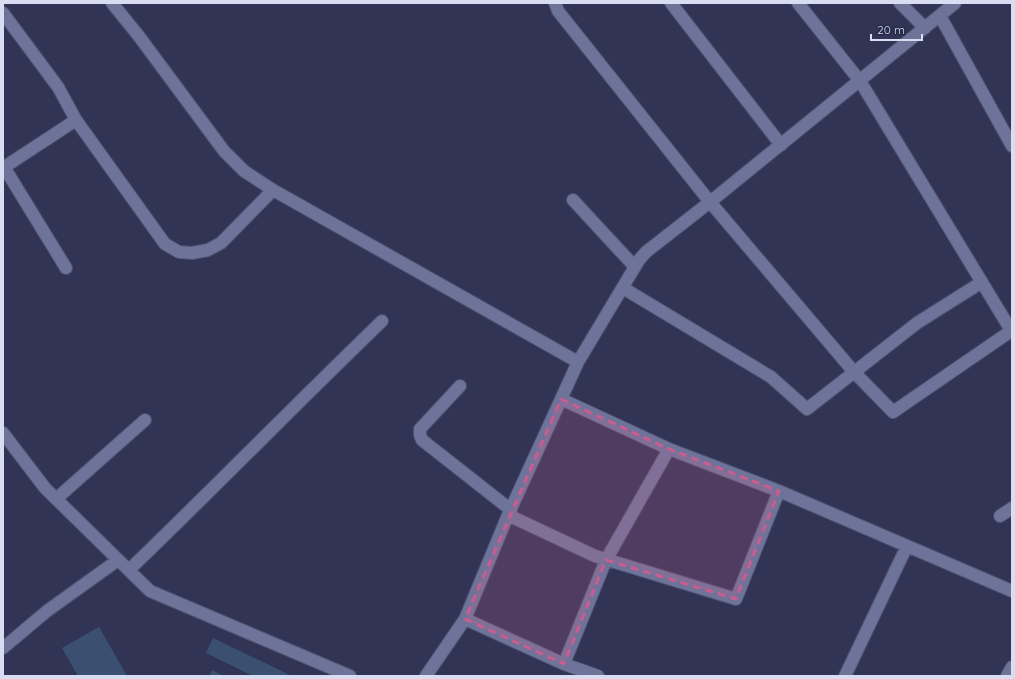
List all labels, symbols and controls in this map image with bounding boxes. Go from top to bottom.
scale bar [871,16,922,42]
text: 20 m [877,22,905,37]

